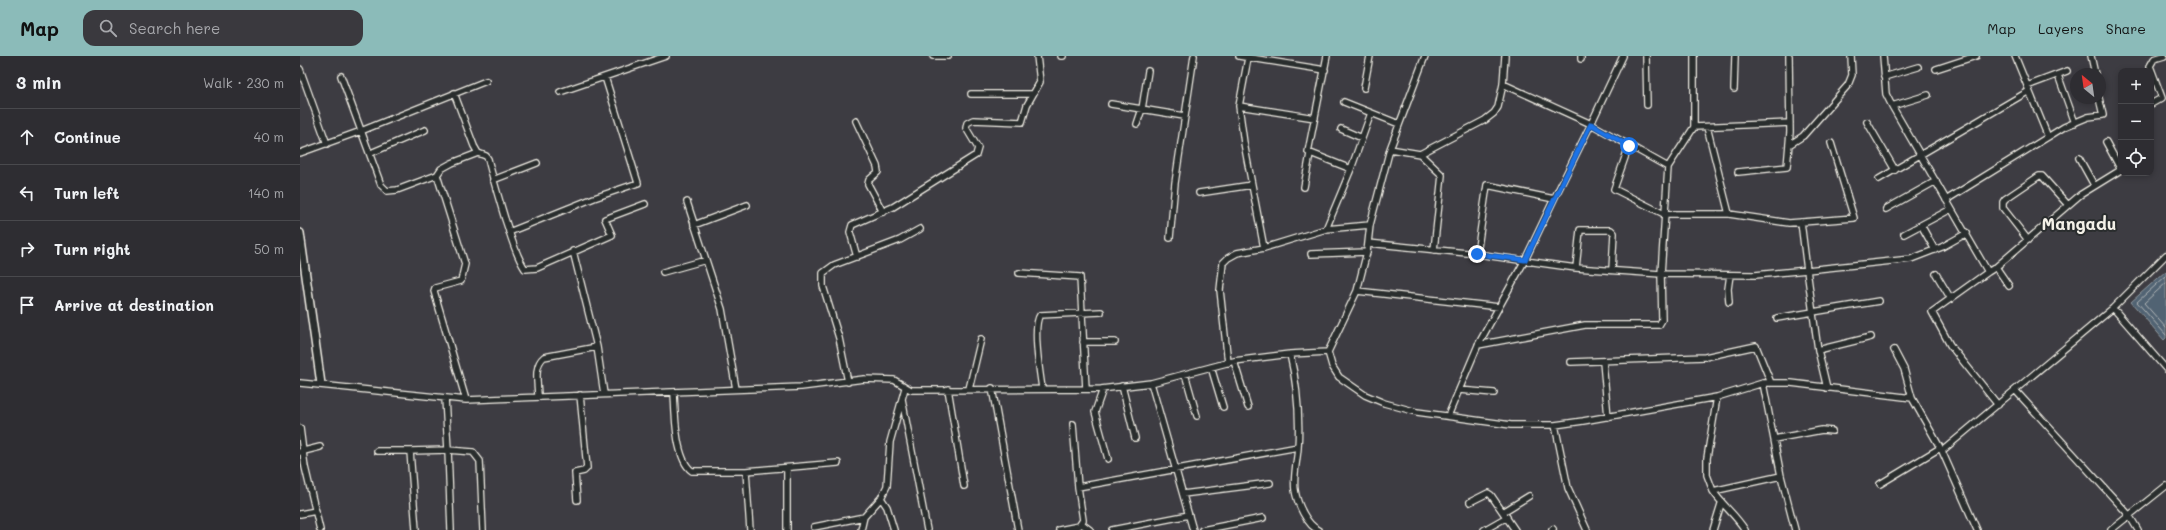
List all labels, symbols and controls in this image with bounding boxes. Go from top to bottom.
search box [83,10,363,46]
text: Map [20,16,59,41]
icon: search [97,17,119,39]
text: Search here [129,18,220,38]
text: Map [1987,19,2016,38]
text: Layers [2038,19,2084,38]
text: Share [2106,19,2146,38]
north arrow [2070,68,2106,104]
map controls [2118,68,2154,176]
button: + [2118,68,2154,104]
text: 3 min [16,71,61,93]
text: Walk · 230 m [203,74,284,91]
button: − [2118,104,2154,140]
icon: ahead [16,126,38,148]
text: Continue [54,127,121,147]
text: 40 m [254,128,284,145]
route start [1620,137,1638,155]
button: locate [2118,140,2154,176]
icon: left [16,182,38,204]
text: Turn left [54,183,119,203]
text: 140 m [248,184,284,201]
district label: Mangadu [2041,212,2117,234]
icon: right [16,238,38,260]
text: Turn right [54,239,131,259]
text: 50 m [254,240,284,257]
route end [1468,245,1486,263]
icon: arrive [16,294,38,316]
text: Arrive at destination [54,295,214,315]

